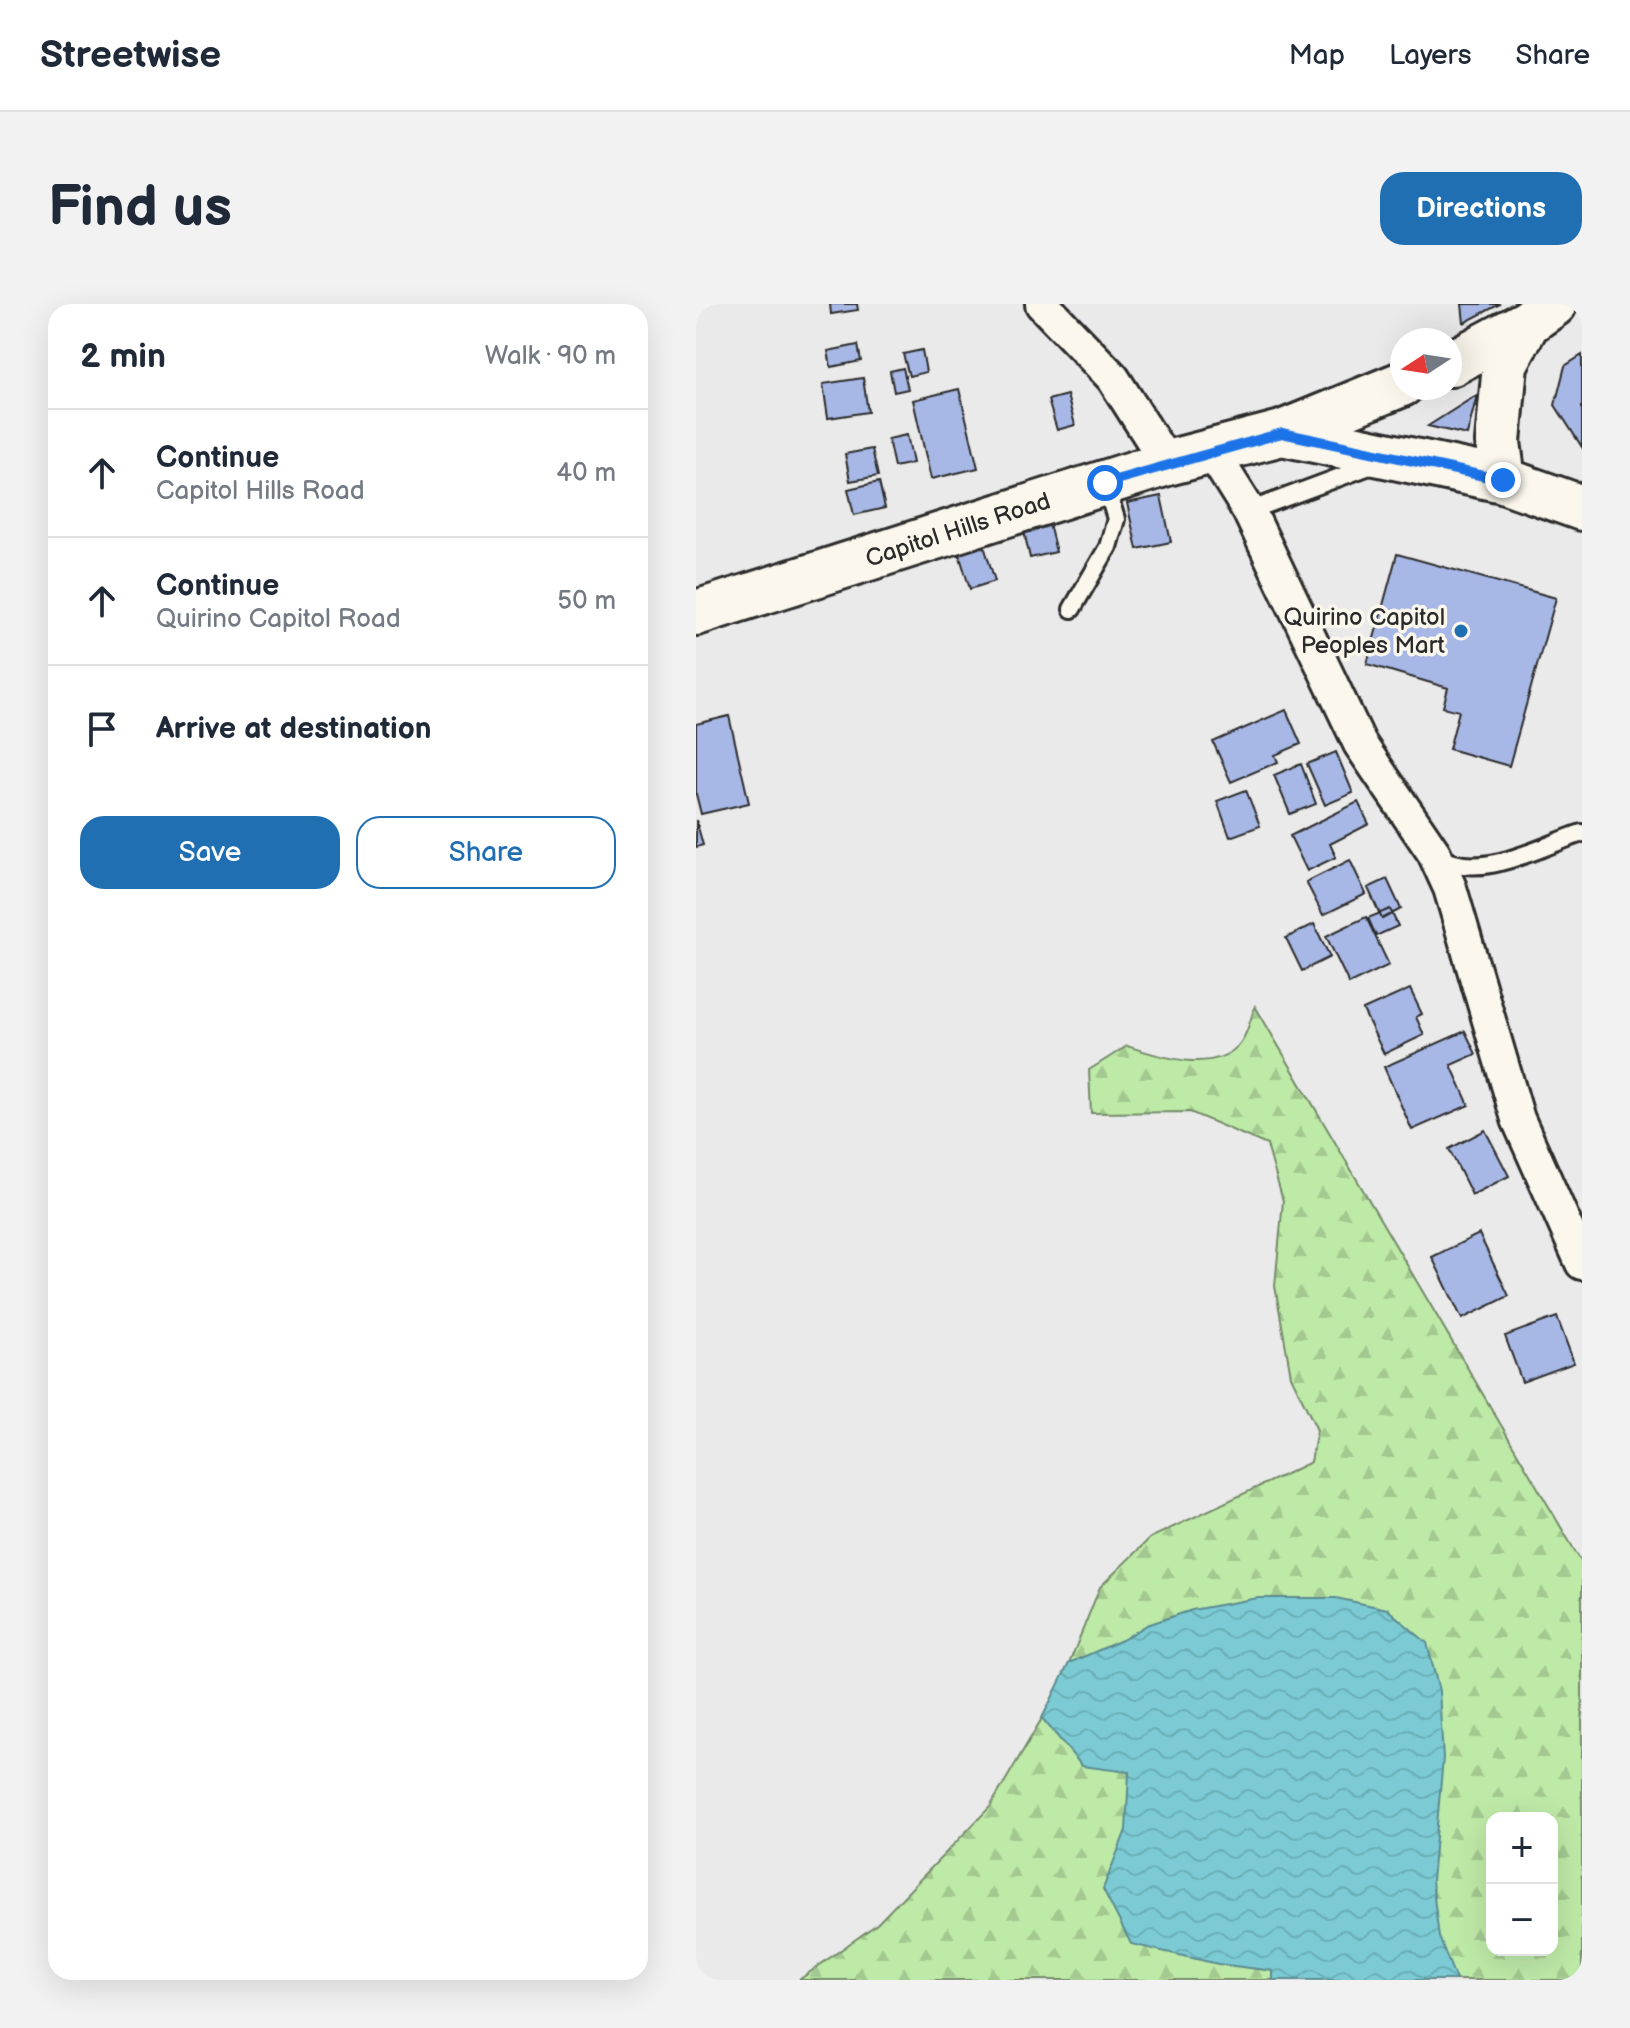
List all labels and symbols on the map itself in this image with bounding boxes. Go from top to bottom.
north arrow [1390,328,1462,400]
route end [1485,462,1521,498]
route start [1087,465,1123,501]
street label: Capitol Hills Road [862,486,1054,574]
place label: Quirino Capitol Peoples Mart [1284,603,1446,660]
marker: Quirino Capitol Peoples Mart [1452,622,1470,640]

